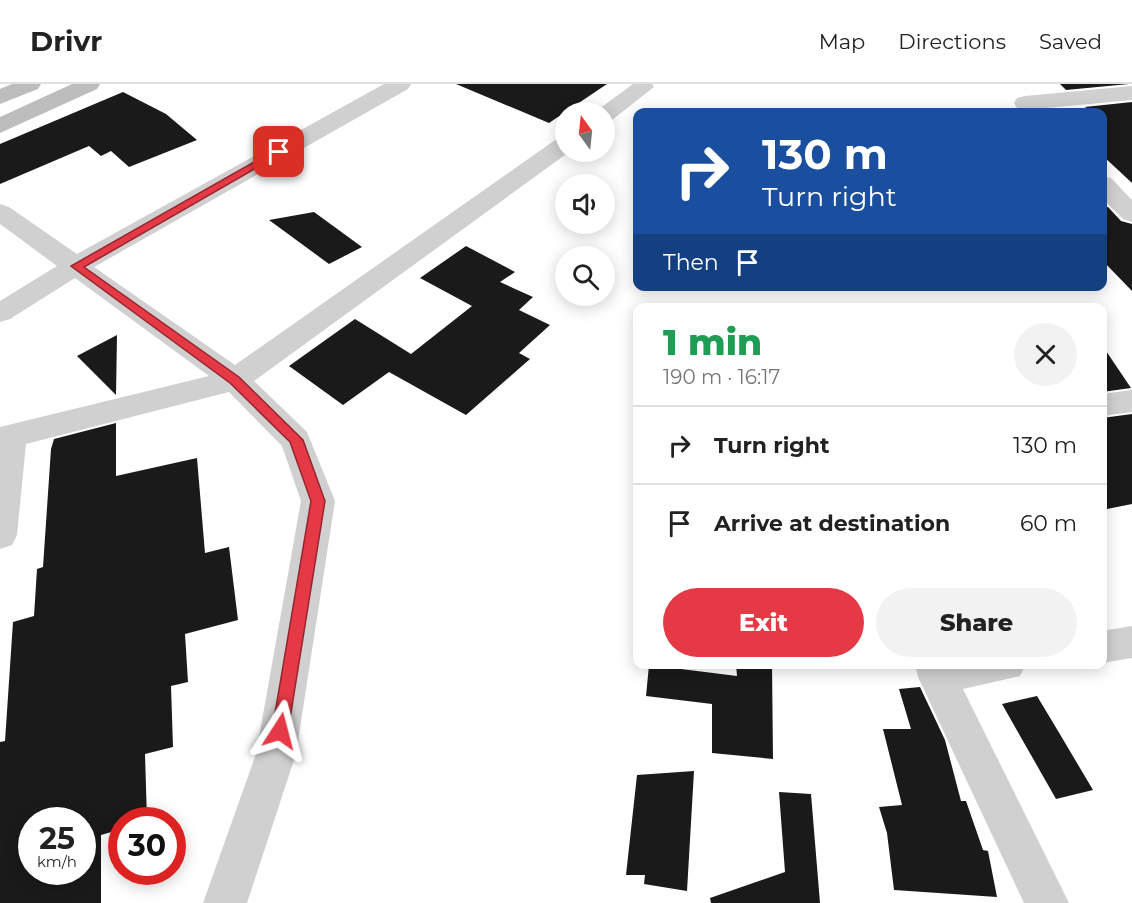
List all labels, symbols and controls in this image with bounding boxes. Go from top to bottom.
text: Drivr [30,24,102,58]
text: Map [819,29,865,54]
text: Directions [898,29,1006,54]
text: Saved [1039,29,1102,54]
north arrow [555,102,615,162]
map controls [555,102,615,306]
pin [253,126,304,177]
text: 130 m [762,128,888,180]
icon: right [663,132,741,210]
icon: arrive [262,135,295,168]
button: sound [555,174,615,234]
text: Turn right [762,180,897,213]
button: search [555,246,615,306]
icon: arrive [731,246,764,279]
text: Then [663,249,719,276]
text: 1 min [663,320,762,364]
button: close [1014,323,1077,386]
text: 190 m · 16:17 [663,365,780,389]
icon: right [663,429,696,462]
text: Turn right [714,432,829,459]
text: 130 m [1013,432,1077,459]
icon: arrive [663,507,696,540]
text: Arrive at destination [714,510,950,537]
text: 60 m [1020,510,1077,537]
button: Exit [663,588,864,657]
button: Share [876,588,1077,657]
position arrow [248,699,312,763]
speed limit sign: 30 [108,807,186,885]
text: 25 [39,820,75,857]
text: km/h [37,852,77,871]

